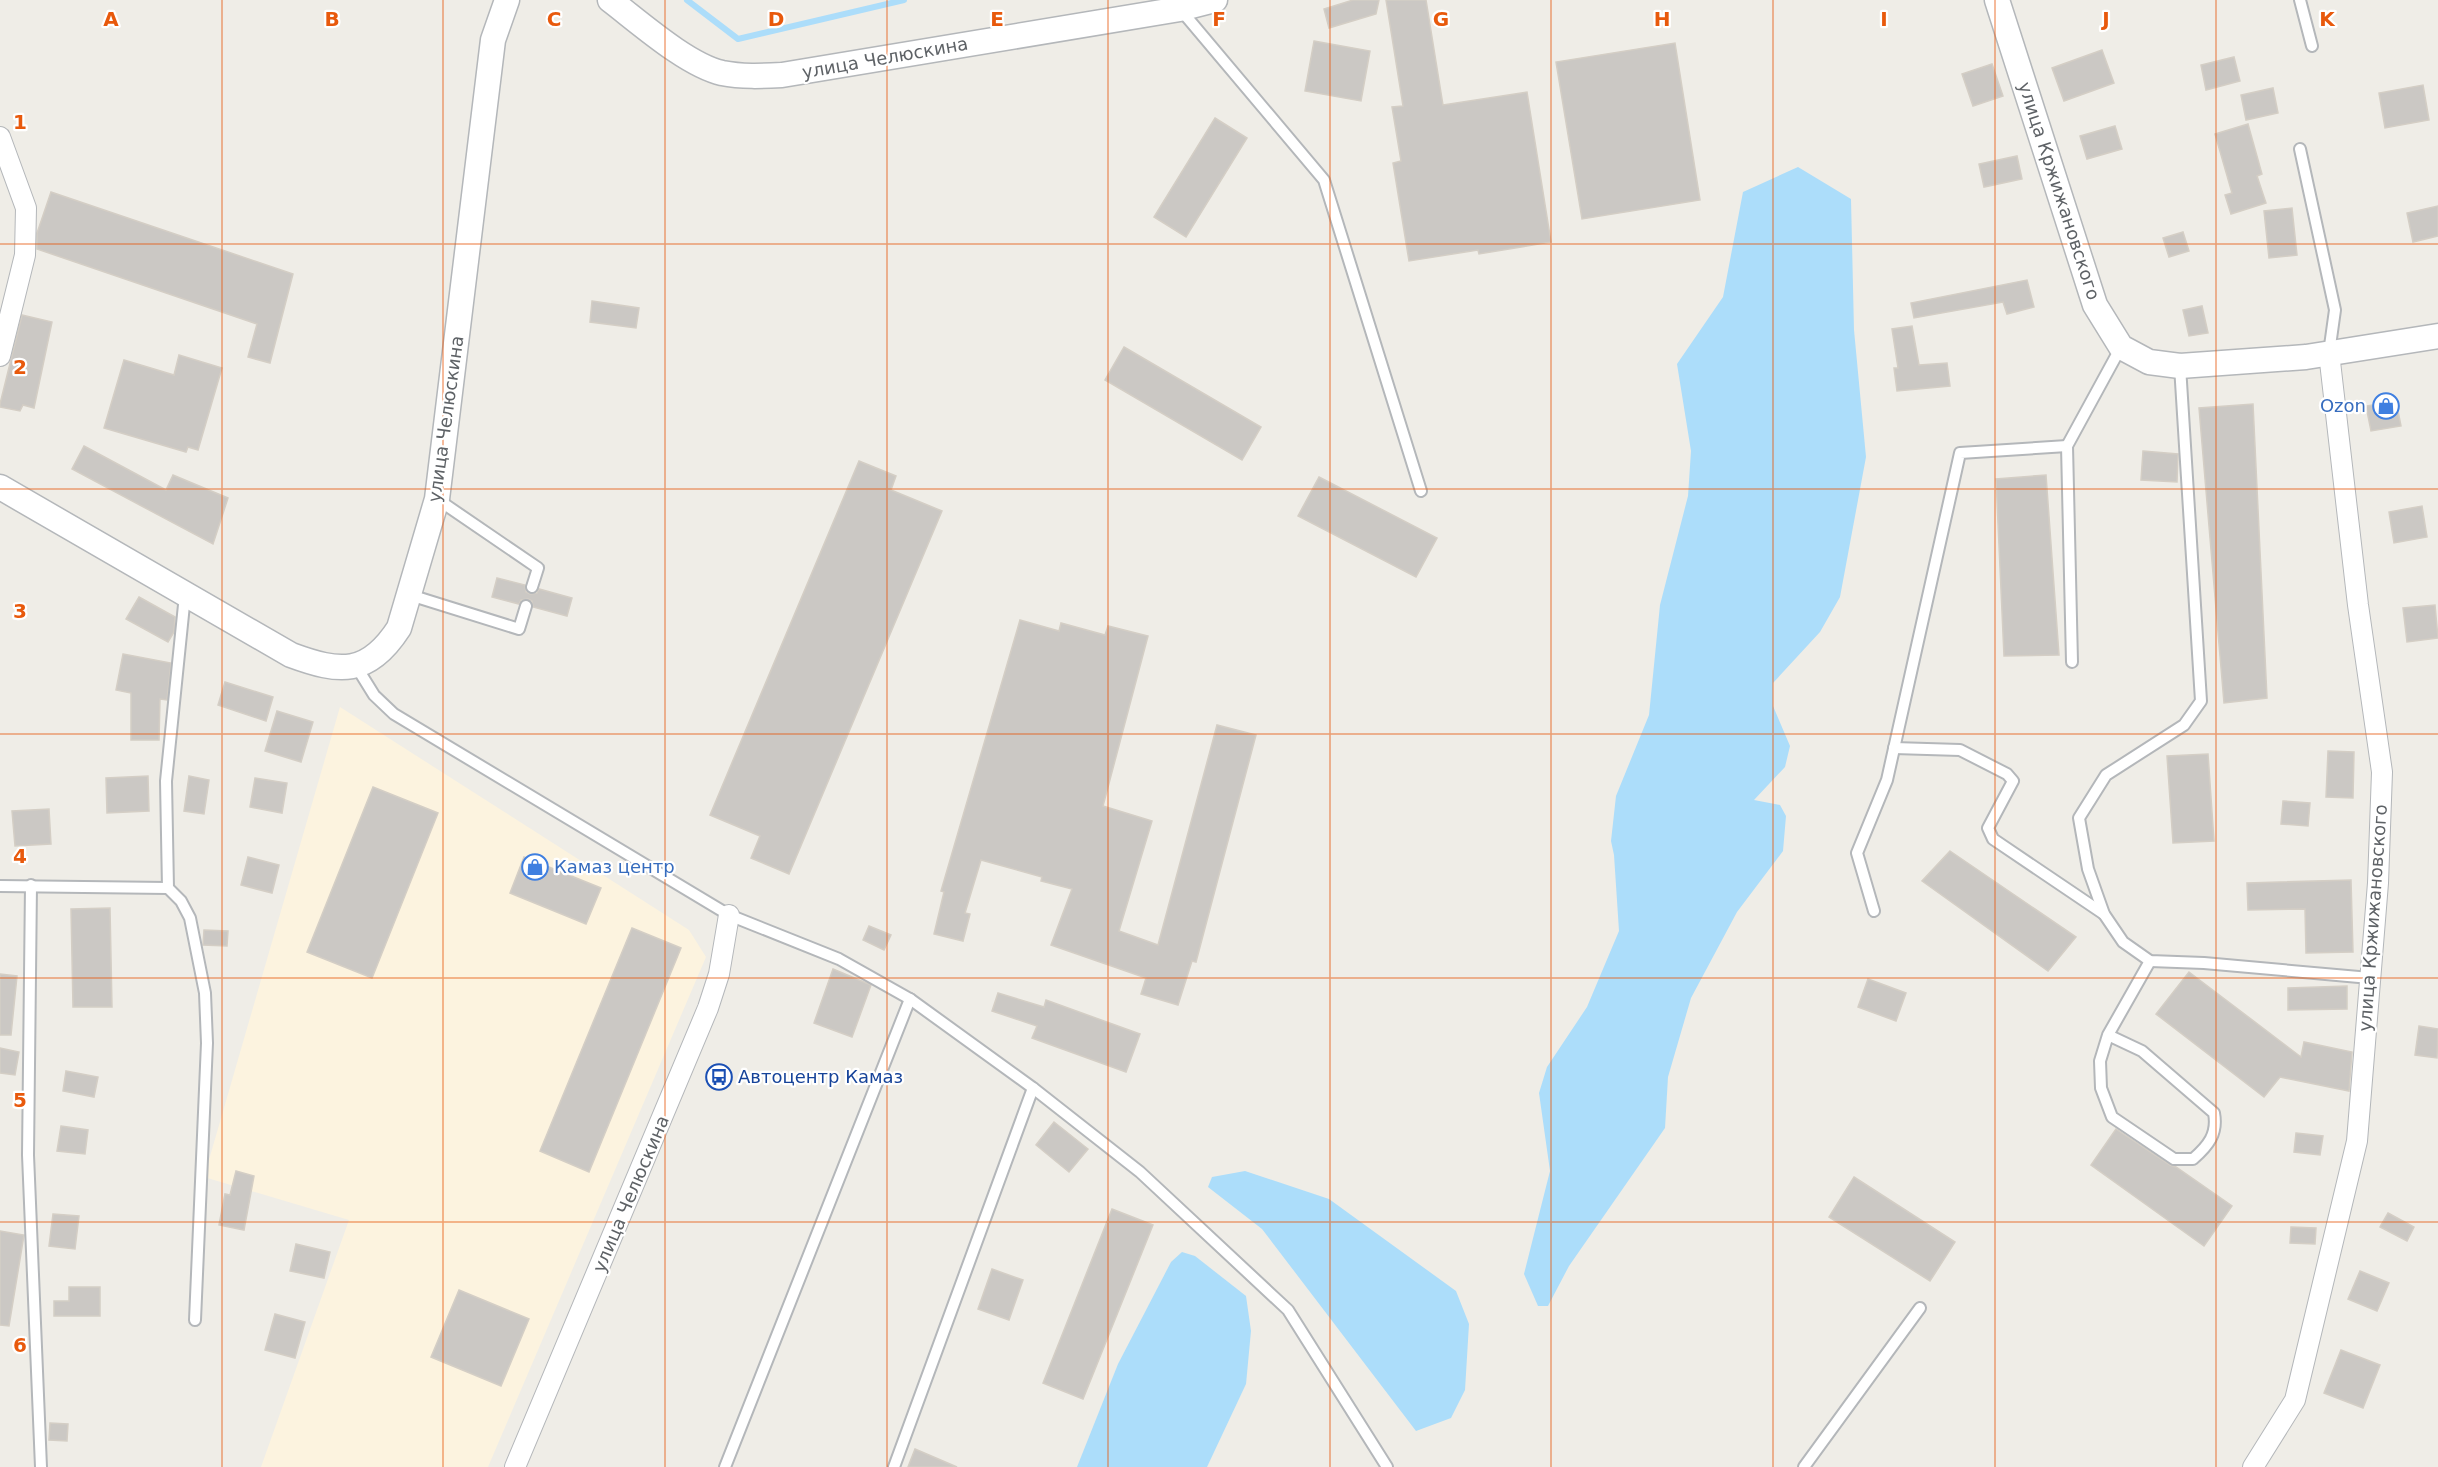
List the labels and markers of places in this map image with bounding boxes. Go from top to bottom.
shop icon: Ozon [2371,391,2401,421]
place label: Ozon [2320,395,2366,416]
shop icon: Камаз центр [520,852,550,882]
place label: Камаз центр [554,856,675,877]
bus stop icon: Автоцентр Камаз [704,1062,734,1092]
place label: Автоцентр Камаз [738,1066,903,1087]

